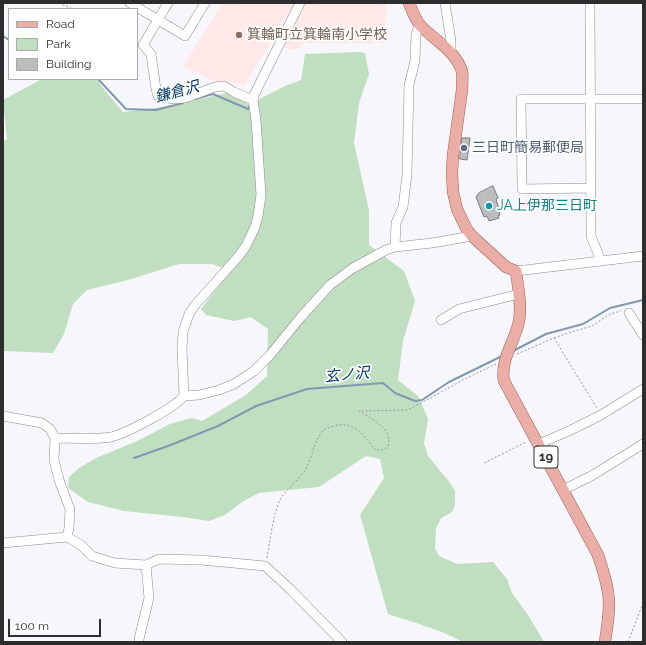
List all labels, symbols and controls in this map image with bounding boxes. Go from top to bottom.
legend [8,8,138,80]
text: Road [46,17,75,31]
place label: 箕輪町立箕輪南小学校 [247,27,387,43]
marker: 箕輪町立箕輪南小学校 [234,30,244,40]
text: Park [46,37,71,51]
text: Building [46,57,92,71]
water label: 鎌倉沢 [153,77,201,107]
place label: 三日町簡易郵便局 [472,140,584,156]
marker: 三日町簡易郵便局 [459,143,469,153]
place label: JA上伊那三日町 [497,198,597,214]
marker: JA上伊那三日町 [484,201,494,211]
water label: 玄ノ沢 [324,364,370,386]
road number: 19 [534,446,558,468]
scale bar [10,611,103,637]
text: 100 m [15,619,49,633]

